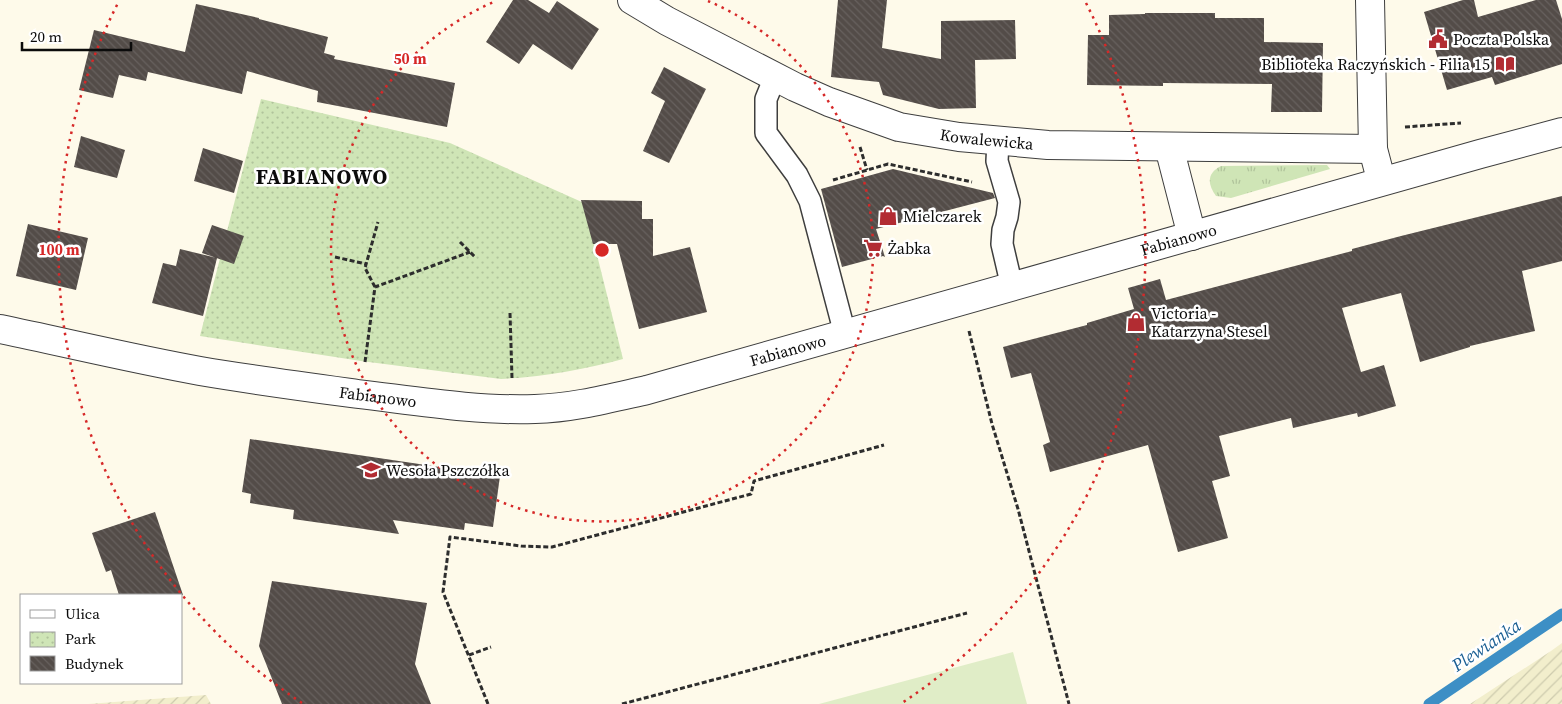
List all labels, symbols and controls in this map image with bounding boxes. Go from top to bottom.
scale bar [22,20,131,52]
text: 20 m [30,26,62,47]
public building icon: Poczta Polska [1427,28,1449,50]
place label: Poczta Polska [1453,28,1550,50]
text: 50 m [393,48,427,69]
place label: Biblioteka Raczyńskich - Filia 15 [1261,53,1490,75]
library icon: Biblioteka Raczyńskich - Filia 15 [1494,53,1516,75]
street label: Kowalewicka [938,123,1035,155]
district label: FABIANOWO [256,162,388,191]
shop icon: Mielczarek [877,205,899,227]
place label: Mielczarek [903,205,982,227]
street label: Fabianowo [1138,218,1219,261]
supermarket icon: Żabka [862,237,884,259]
place label: Żabka [888,237,932,259]
text: 100 m [38,239,80,260]
centre of rings [593,241,611,259]
place label: Victoria - Katarzyna Stesel [1151,302,1268,342]
shop icon: Victoria - Katarzyna Stesel [1125,311,1147,333]
street label: Fabianowo [747,329,829,371]
street label: Fabianowo [338,381,418,412]
school or university icon: Wesoła Pszczółka [360,459,382,481]
place label: Wesoła Pszczółka [386,459,510,481]
legend [20,594,182,684]
text: Ulica [65,603,100,624]
water label: Plewianka [1446,612,1526,678]
text: Park [65,628,97,649]
text: Budynek [65,653,124,674]

